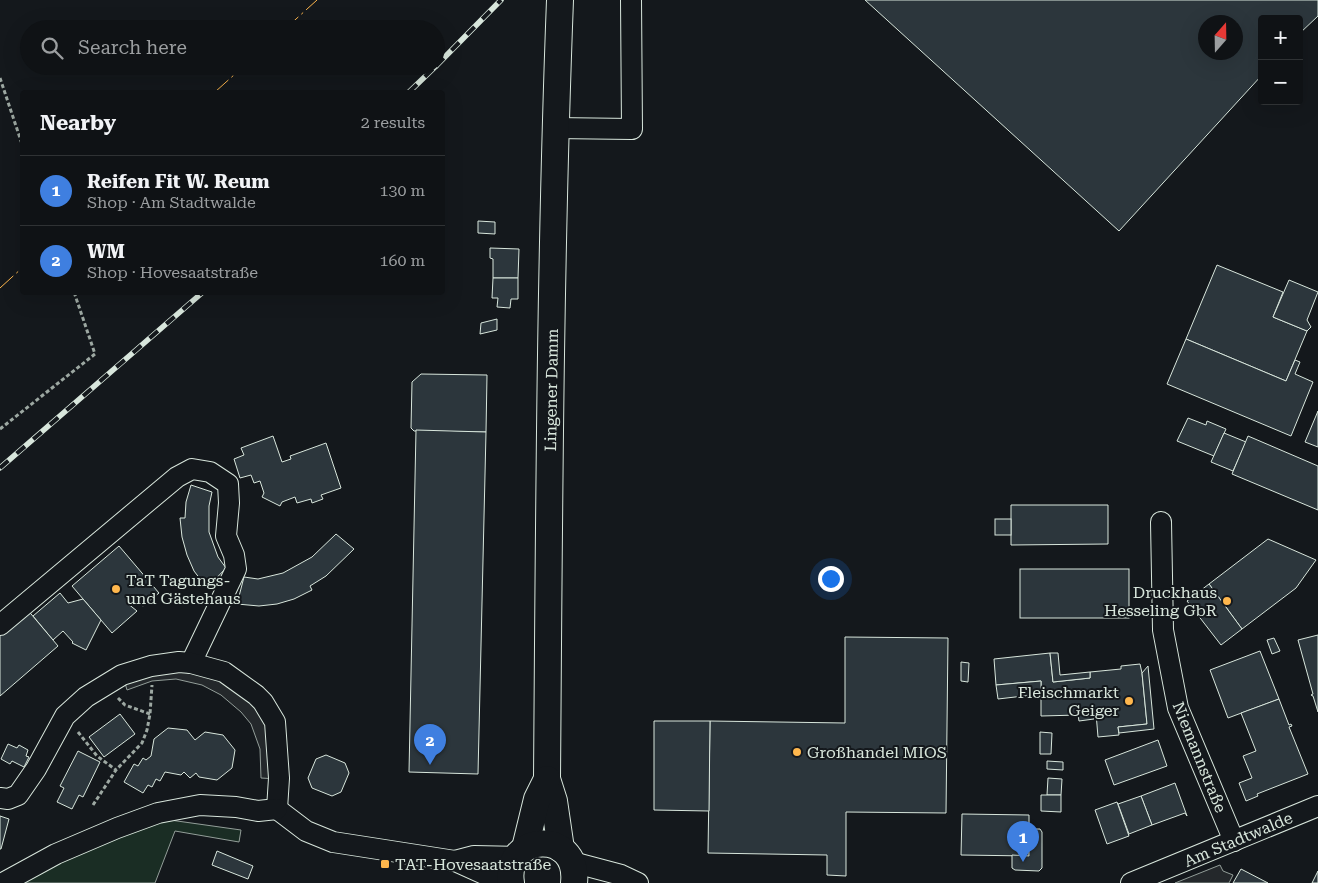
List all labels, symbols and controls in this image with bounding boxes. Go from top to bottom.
north arrow [1198,15,1243,60]
map controls [1258,15,1303,105]
button: + [1258,15,1303,60]
search box [20,20,445,75]
icon: search [38,34,66,62]
text: Search here [78,36,187,59]
button: − [1258,60,1303,105]
text: Nearby [40,111,116,135]
text: 2 results [361,113,425,132]
text: Reifen Fit W. Reum [87,170,270,193]
text: 1 [52,181,60,200]
text: 130 m [379,181,425,200]
text: Shop · Am Stadtwalde [87,193,256,212]
text: WM [87,240,125,263]
text: 2 [52,251,60,270]
text: 160 m [379,251,425,270]
text: Shop · Hovesaatstraße [87,263,258,282]
street label: Lingener Damm [541,328,562,452]
your location [818,566,844,592]
place label: TaT Tagungs- und Gästehaus [126,571,241,608]
marker: TaT Tagungs- und Gästehaus [110,583,122,595]
place label: Druckhaus Hesseling GbR [1104,583,1217,620]
marker: Druckhaus Hesseling GbR [1221,595,1233,607]
place label: Fleischmarkt Geiger [1018,683,1119,720]
marker: Fleischmarkt Geiger [1123,695,1135,707]
street label: Niemannstraße [1169,699,1231,816]
pin: 2 [414,724,446,765]
place label: Großhandel MIOS [807,743,947,762]
marker: Großhandel MIOS [791,746,803,758]
street label: Am Stadtwalde [1181,808,1296,871]
pin: 1 [1007,821,1039,862]
place label: TAT-Hovesaatstraße [395,855,551,874]
marker: TAT-Hovesaatstraße [379,858,391,870]

